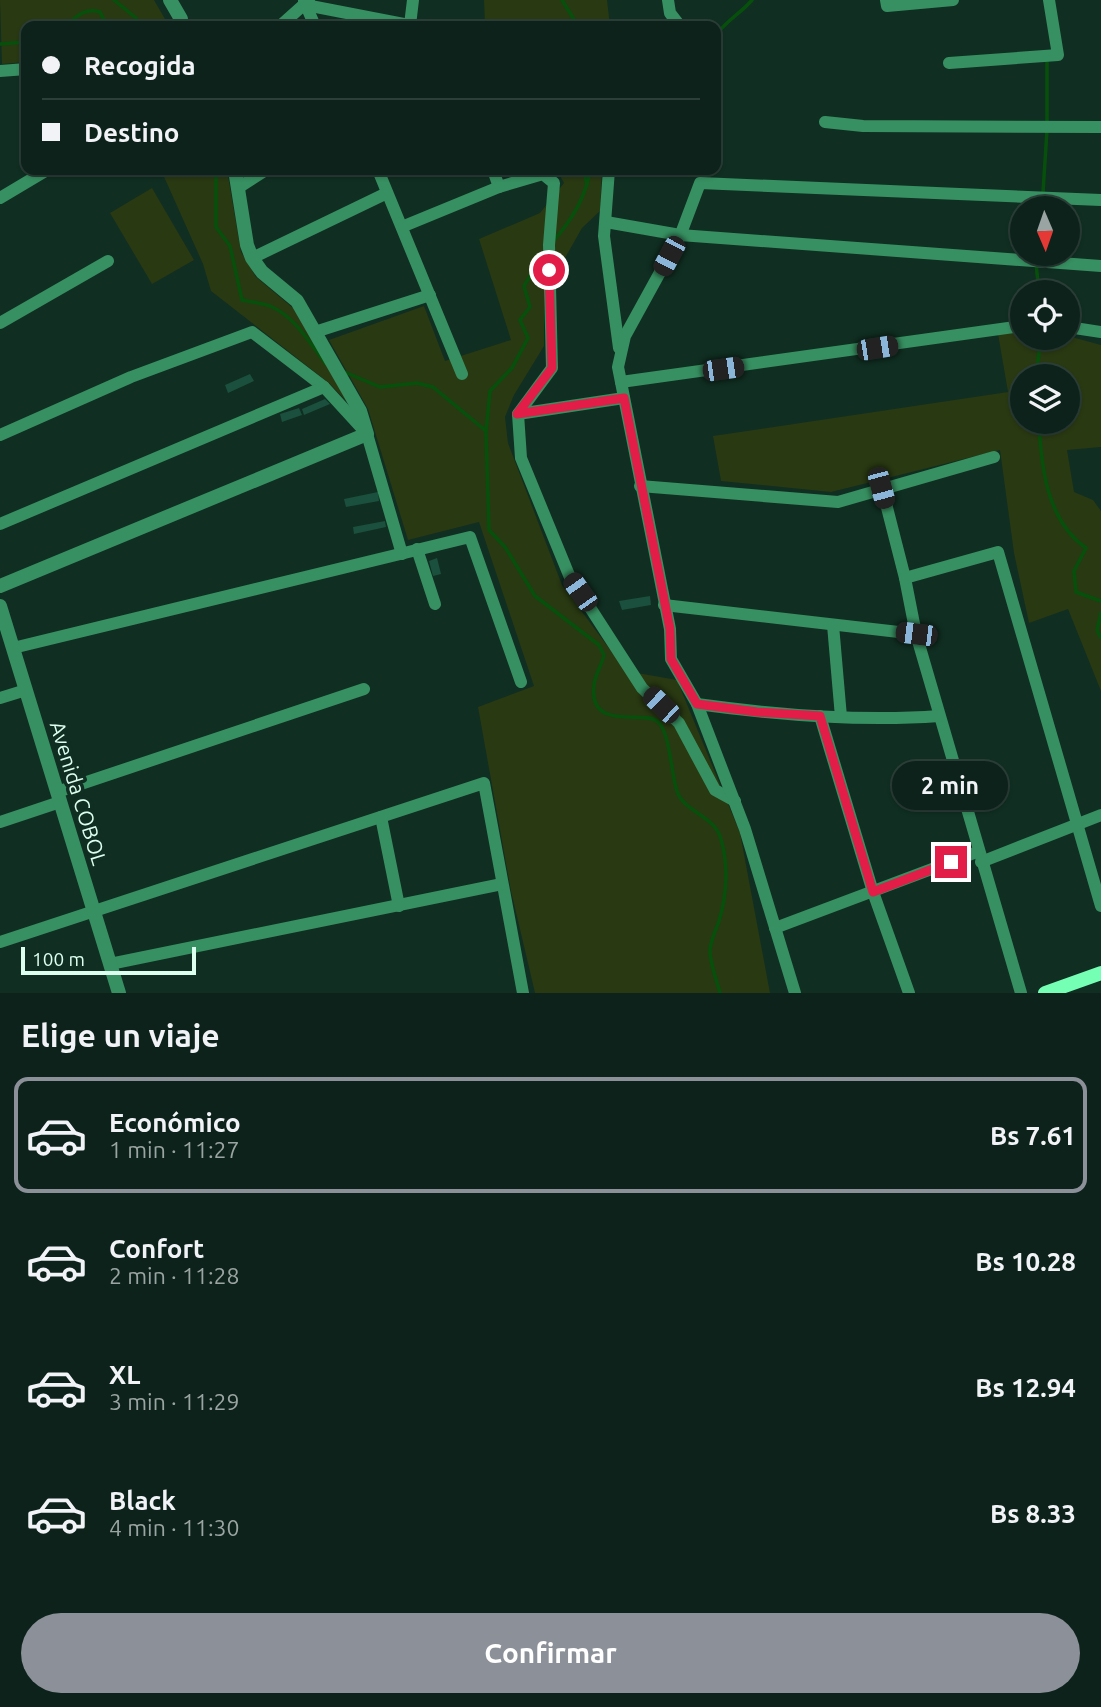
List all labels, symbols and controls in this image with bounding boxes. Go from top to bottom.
text: Recogida [84,51,196,80]
text: Destino [84,118,180,147]
north arrow [1010,196,1080,266]
map controls [1010,196,1080,434]
car [650,233,689,279]
route start [533,254,565,286]
button: locate [1010,280,1080,350]
car [855,334,900,362]
car [701,356,746,382]
button: layers [1010,364,1080,434]
car [866,465,897,511]
car [560,569,601,615]
car [894,621,939,647]
car [639,683,684,727]
street label: Avenida COBOL [46,718,112,868]
callout: 2 min [893,760,1009,810]
text: 2 min [921,773,979,798]
route end [935,846,967,878]
scale bar [21,944,196,976]
text: 100 m [32,948,85,970]
text: Elige un viaje [21,1017,220,1053]
icon: car [25,1104,88,1167]
text: Económico [109,1108,241,1137]
text: Bs 7.61 [990,1121,1076,1150]
text: 1 min · 11:27 [109,1137,240,1162]
icon: car [25,1230,88,1293]
text: Confort [109,1234,204,1263]
text: Bs 10.28 [975,1247,1076,1276]
text: 2 min · 11:28 [109,1263,240,1288]
icon: car [25,1356,88,1419]
text: XL [109,1360,140,1389]
text: Bs 12.94 [975,1373,1076,1402]
text: 3 min · 11:29 [109,1389,240,1414]
icon: car [25,1482,88,1545]
text: Black [109,1486,176,1515]
text: Bs 8.33 [990,1499,1076,1528]
text: 4 min · 11:30 [109,1515,240,1540]
button: Confirmar [21,1613,1080,1693]

